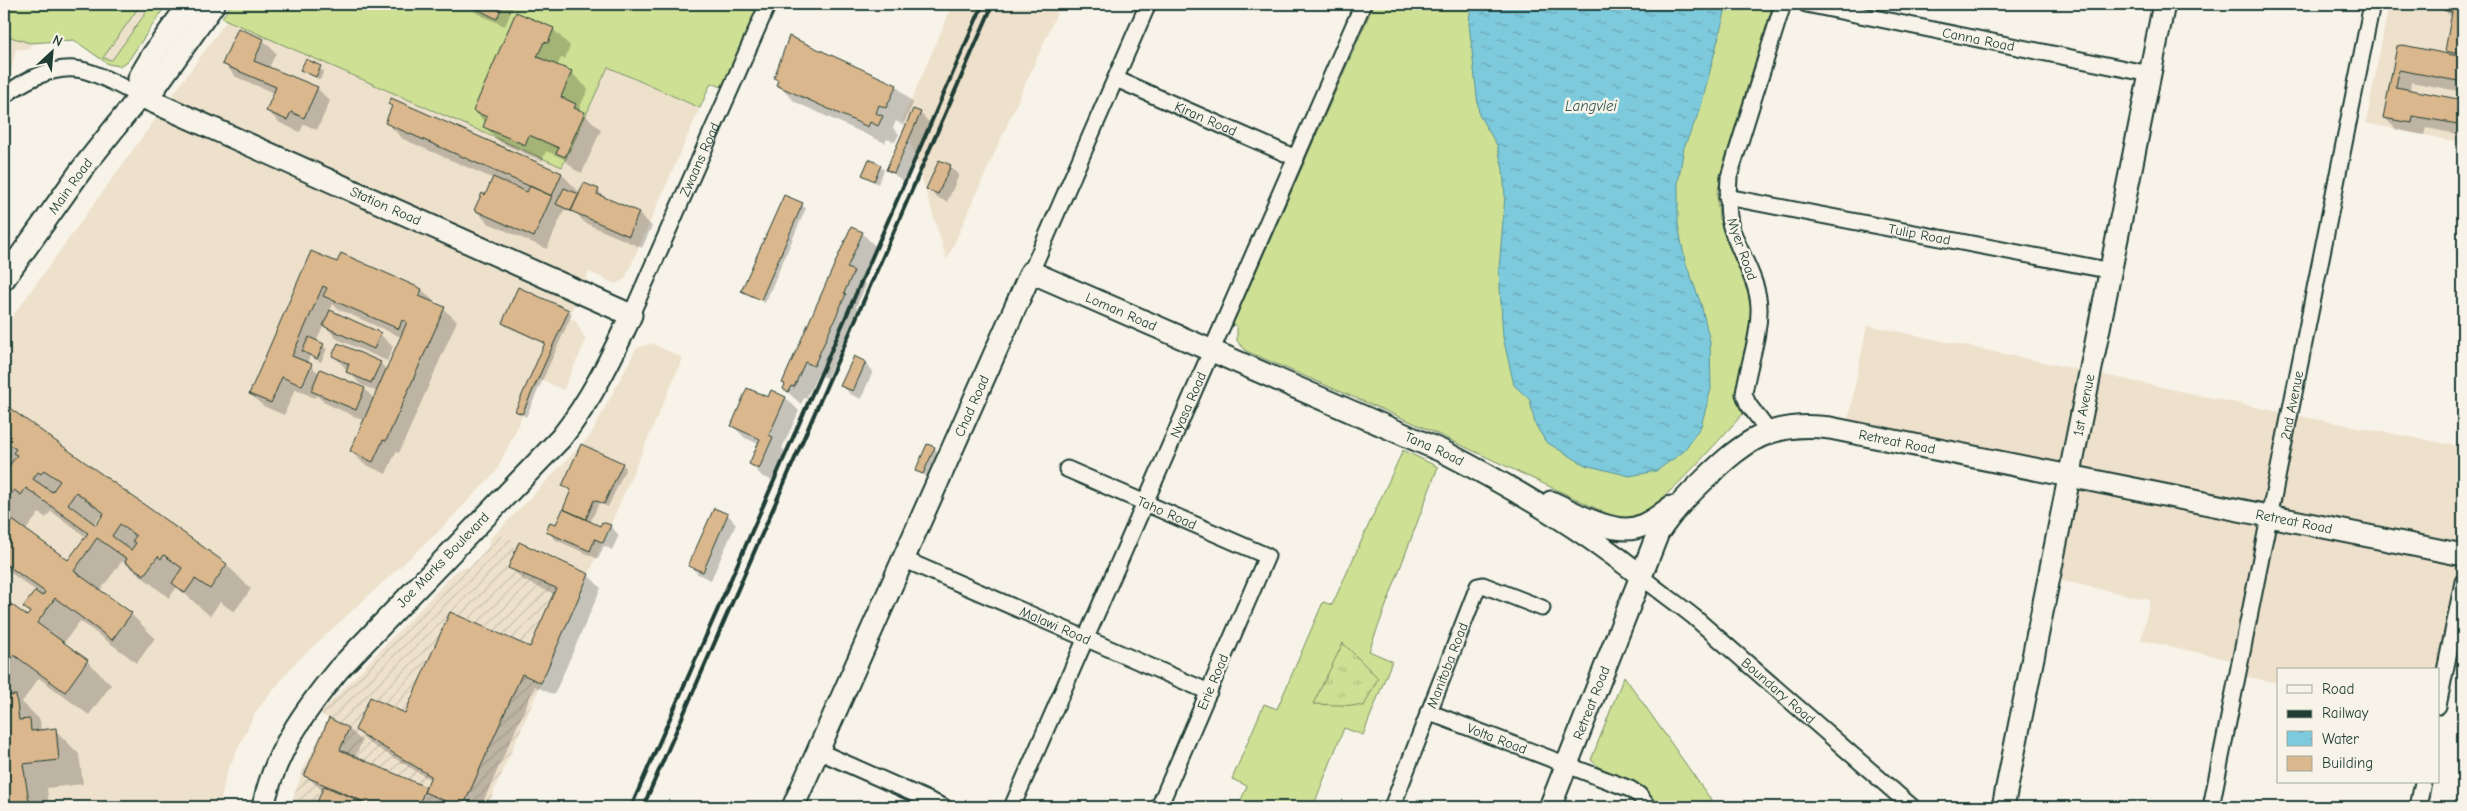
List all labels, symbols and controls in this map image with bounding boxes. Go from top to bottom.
street label: Canna Road [1941,23,2016,55]
north arrow [28,28,78,78]
text: N [50,31,65,50]
street label: Kiran Road [1172,97,1239,139]
water label: Langvlei [1565,97,1617,115]
street label: Zwaans Road [676,120,723,199]
street label: Main Road [44,155,96,217]
street label: Station Road [348,182,424,229]
street label: Myer Road [1723,215,1761,283]
street label: Tulip Road [1887,220,1952,248]
street label: Loman Road [1083,288,1159,334]
street label: Nyasa Road [1166,369,1210,440]
street label: 2nd Avenue [2276,369,2307,441]
street label: Chad Road [950,372,993,439]
street label: 1st Avenue [2069,373,2098,437]
street label: Retreat Road [1857,425,1937,457]
street label: Tana Road [1402,428,1467,469]
street label: Taho Road [1135,492,1199,533]
street label: Retreat Road [2254,505,2334,537]
street label: Joe Marks Boulevard [393,509,493,611]
street label: Malawi Road [1017,602,1093,648]
street label: Manitoba Road [1423,620,1471,711]
street label: Erie Road [1194,651,1232,713]
street label: Boundary Road [1738,654,1819,727]
street label: Retreat Road [1569,664,1613,742]
legend [2277,668,2440,784]
text: Road [2322,680,2354,698]
text: Railway [2322,704,2369,722]
street label: Volta Road [1465,719,1530,758]
text: Water [2322,730,2359,748]
text: Building [2322,754,2373,772]

